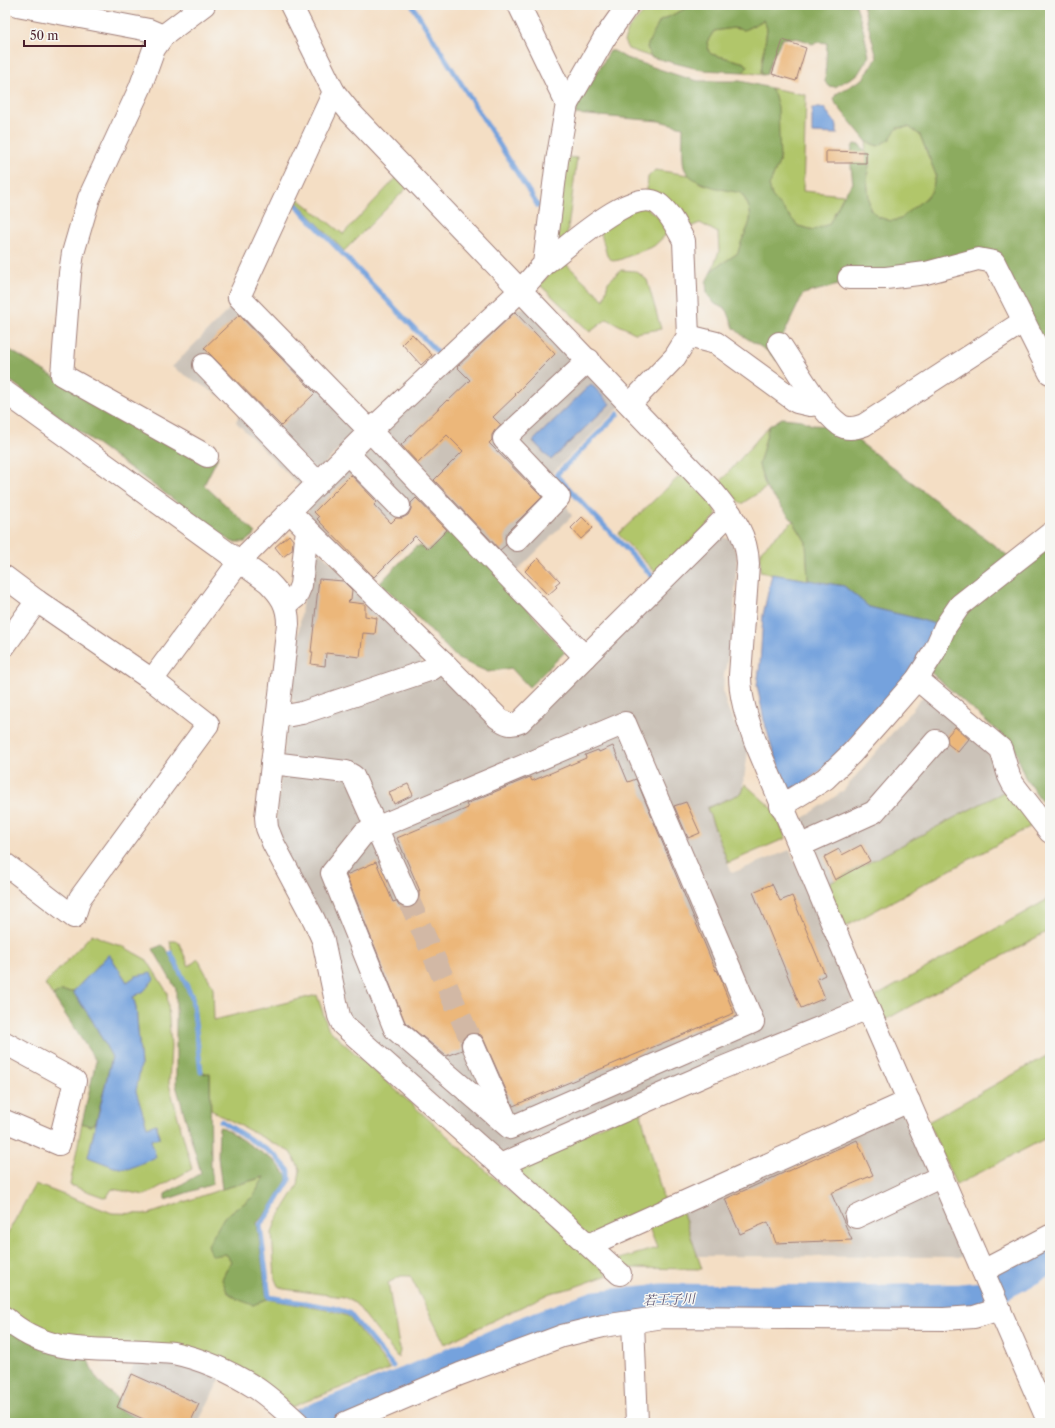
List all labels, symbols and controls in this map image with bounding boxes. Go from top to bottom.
scale bar [24,22,145,48]
text: 50 m [30,28,59,43]
water label: 若王子川 [643,1290,697,1308]

